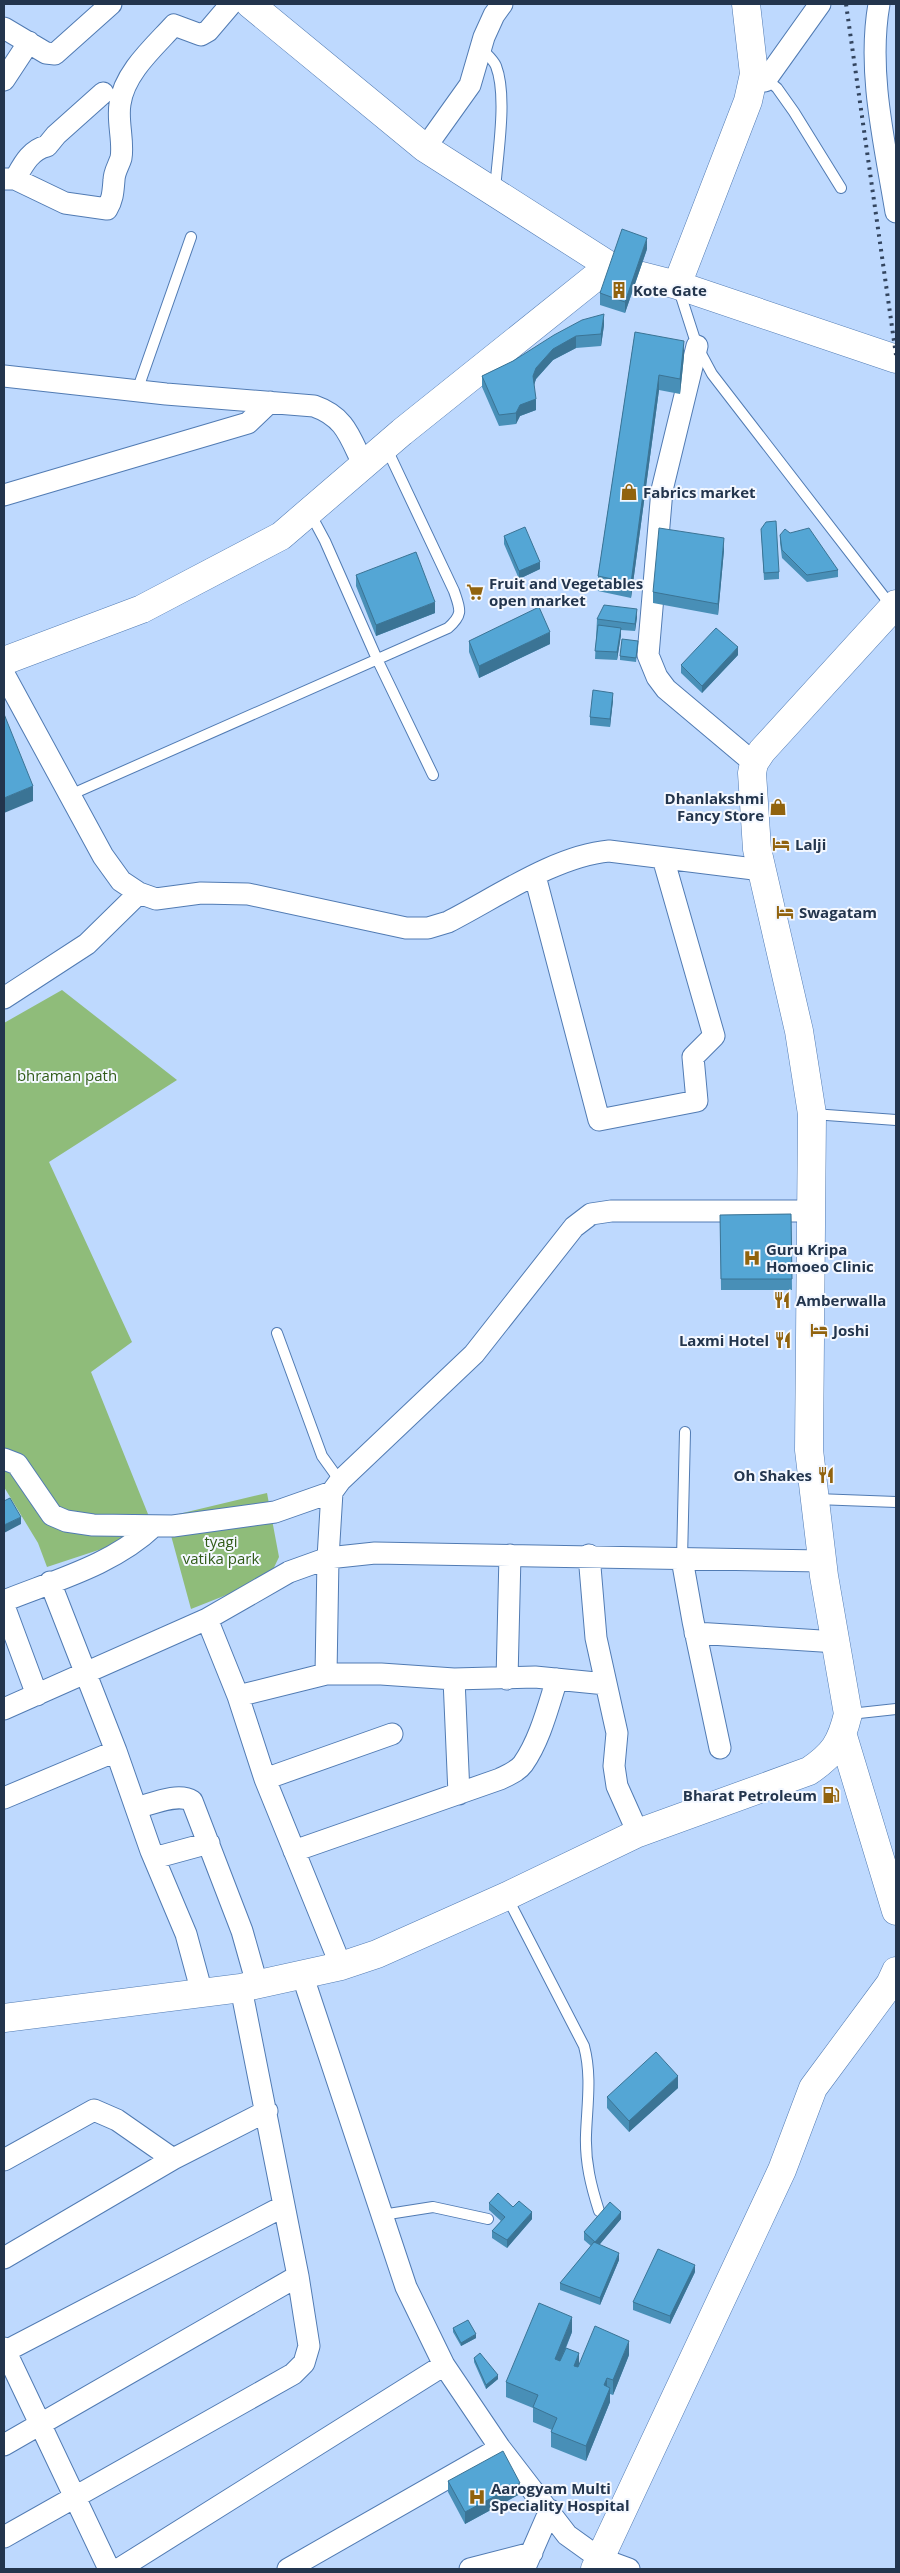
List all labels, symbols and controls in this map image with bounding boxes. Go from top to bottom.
building icon: Kote Gate [609,280,629,300]
place label: Kote Gate [633,280,707,300]
shop icon: Fabrics market [619,482,639,502]
place label: Fabrics market [643,482,756,502]
place label: Fruit and Vegetables open market [489,573,643,610]
supermarket icon: Fruit and Vegetables open market [465,582,485,602]
place label: Dhanlakshmi Fancy Store [665,788,764,825]
shop icon: Dhanlakshmi Fancy Store [768,797,788,817]
hotel icon: Lalji [771,834,791,854]
place label: Lalji [795,834,826,854]
hotel icon: Swagatam [775,902,795,922]
place label: Swagatam [799,902,877,922]
park label: bhraman path [17,1065,117,1085]
place label: Guru Kripa Homoeo Clinic [766,1239,874,1276]
hospital icon: Guru Kripa Homoeo Clinic [742,1248,762,1268]
restaurant icon: Amberwalla [772,1290,792,1310]
place label: Amberwalla [796,1290,886,1310]
hotel icon: Joshi [809,1320,829,1340]
place label: Joshi [831,1320,869,1340]
place label: Laxmi Hotel [679,1330,769,1350]
restaurant icon: Laxmi Hotel [773,1330,793,1350]
place label: Oh Shakes [734,1465,812,1485]
restaurant icon: Oh Shakes [816,1465,836,1485]
park label: tyagi vatika park [183,1531,259,1568]
place label: Bharat Petroleum [683,1785,817,1805]
fuel station icon: Bharat Petroleum [821,1785,841,1805]
place label: Aarogyam Multi Speciality Hospital [491,2478,630,2515]
hospital icon: Aarogyam Multi Speciality Hospital [467,2487,487,2507]

